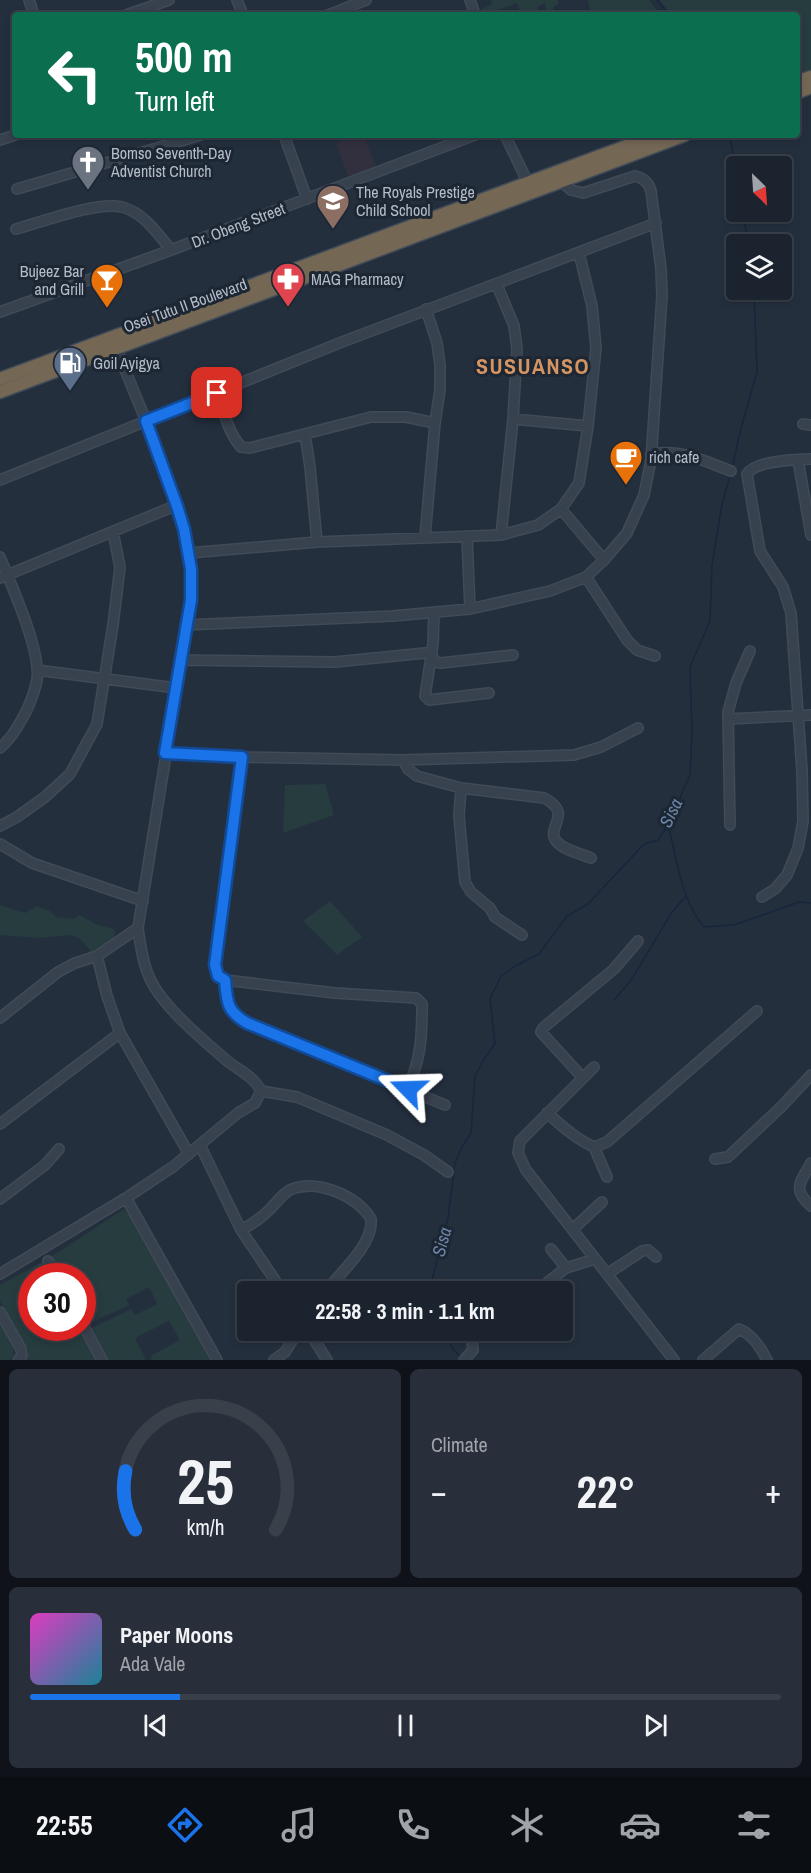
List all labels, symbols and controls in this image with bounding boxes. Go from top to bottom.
text: 500 m [135,29,233,85]
icon: left [36,36,114,114]
text: Turn left [135,83,214,119]
place label: Bomso Seventh-Day Adventist Church [110,142,232,182]
church icon: Bomso Seventh-Day Adventist Church [70,144,106,191]
north arrow [726,156,792,222]
map controls [726,156,792,300]
place label: The Royals Prestige Child School [356,181,475,221]
school or university icon: The Royals Prestige Child School [315,183,351,230]
street label: Dr. Obeng Street [188,197,288,253]
button: layers [726,234,792,300]
place label: Bujeez Bar and Grill [20,260,85,300]
pharmacy icon: MAG Pharmacy [270,261,306,308]
bar icon: Bujeez Bar and Grill [89,262,125,309]
place label: MAG Pharmacy [311,268,404,290]
street label: Osei Tutu II Boulevard [120,272,250,338]
fuel station icon: Goil Ayigya [52,345,88,392]
district label: SUSUANSO [476,351,590,381]
place label: Goil Ayigya [93,352,161,374]
pin [191,367,242,418]
icon: arrive [200,376,233,409]
cafe icon: rich cafe [608,439,644,486]
place label: rich cafe [649,446,699,468]
water label: Sisa [653,794,688,832]
position arrow [376,1057,440,1121]
water label: Sisa [426,1224,457,1259]
speed limit sign: 30 [18,1263,96,1341]
text: 22:58 · 3 min · 1.1 km [315,1296,495,1326]
text: Climate [431,1431,488,1458]
text: 25 [177,1439,233,1523]
text: 22° [576,1461,636,1522]
text: − [431,1469,447,1513]
text: + [765,1469,781,1513]
text: km/h [186,1514,224,1543]
text: Paper Moons [120,1620,233,1650]
text: Ada Vale [120,1650,185,1677]
icon: previous [139,1709,172,1742]
icon: pause [389,1709,422,1742]
icon: next [639,1709,672,1742]
icon: directions [164,1804,206,1846]
icon: music [278,1804,320,1846]
icon: phone [392,1804,434,1846]
icon: climate [506,1804,548,1846]
icon: car [619,1804,661,1846]
icon: filters [733,1804,775,1846]
text: 22:55 [36,1807,93,1843]

